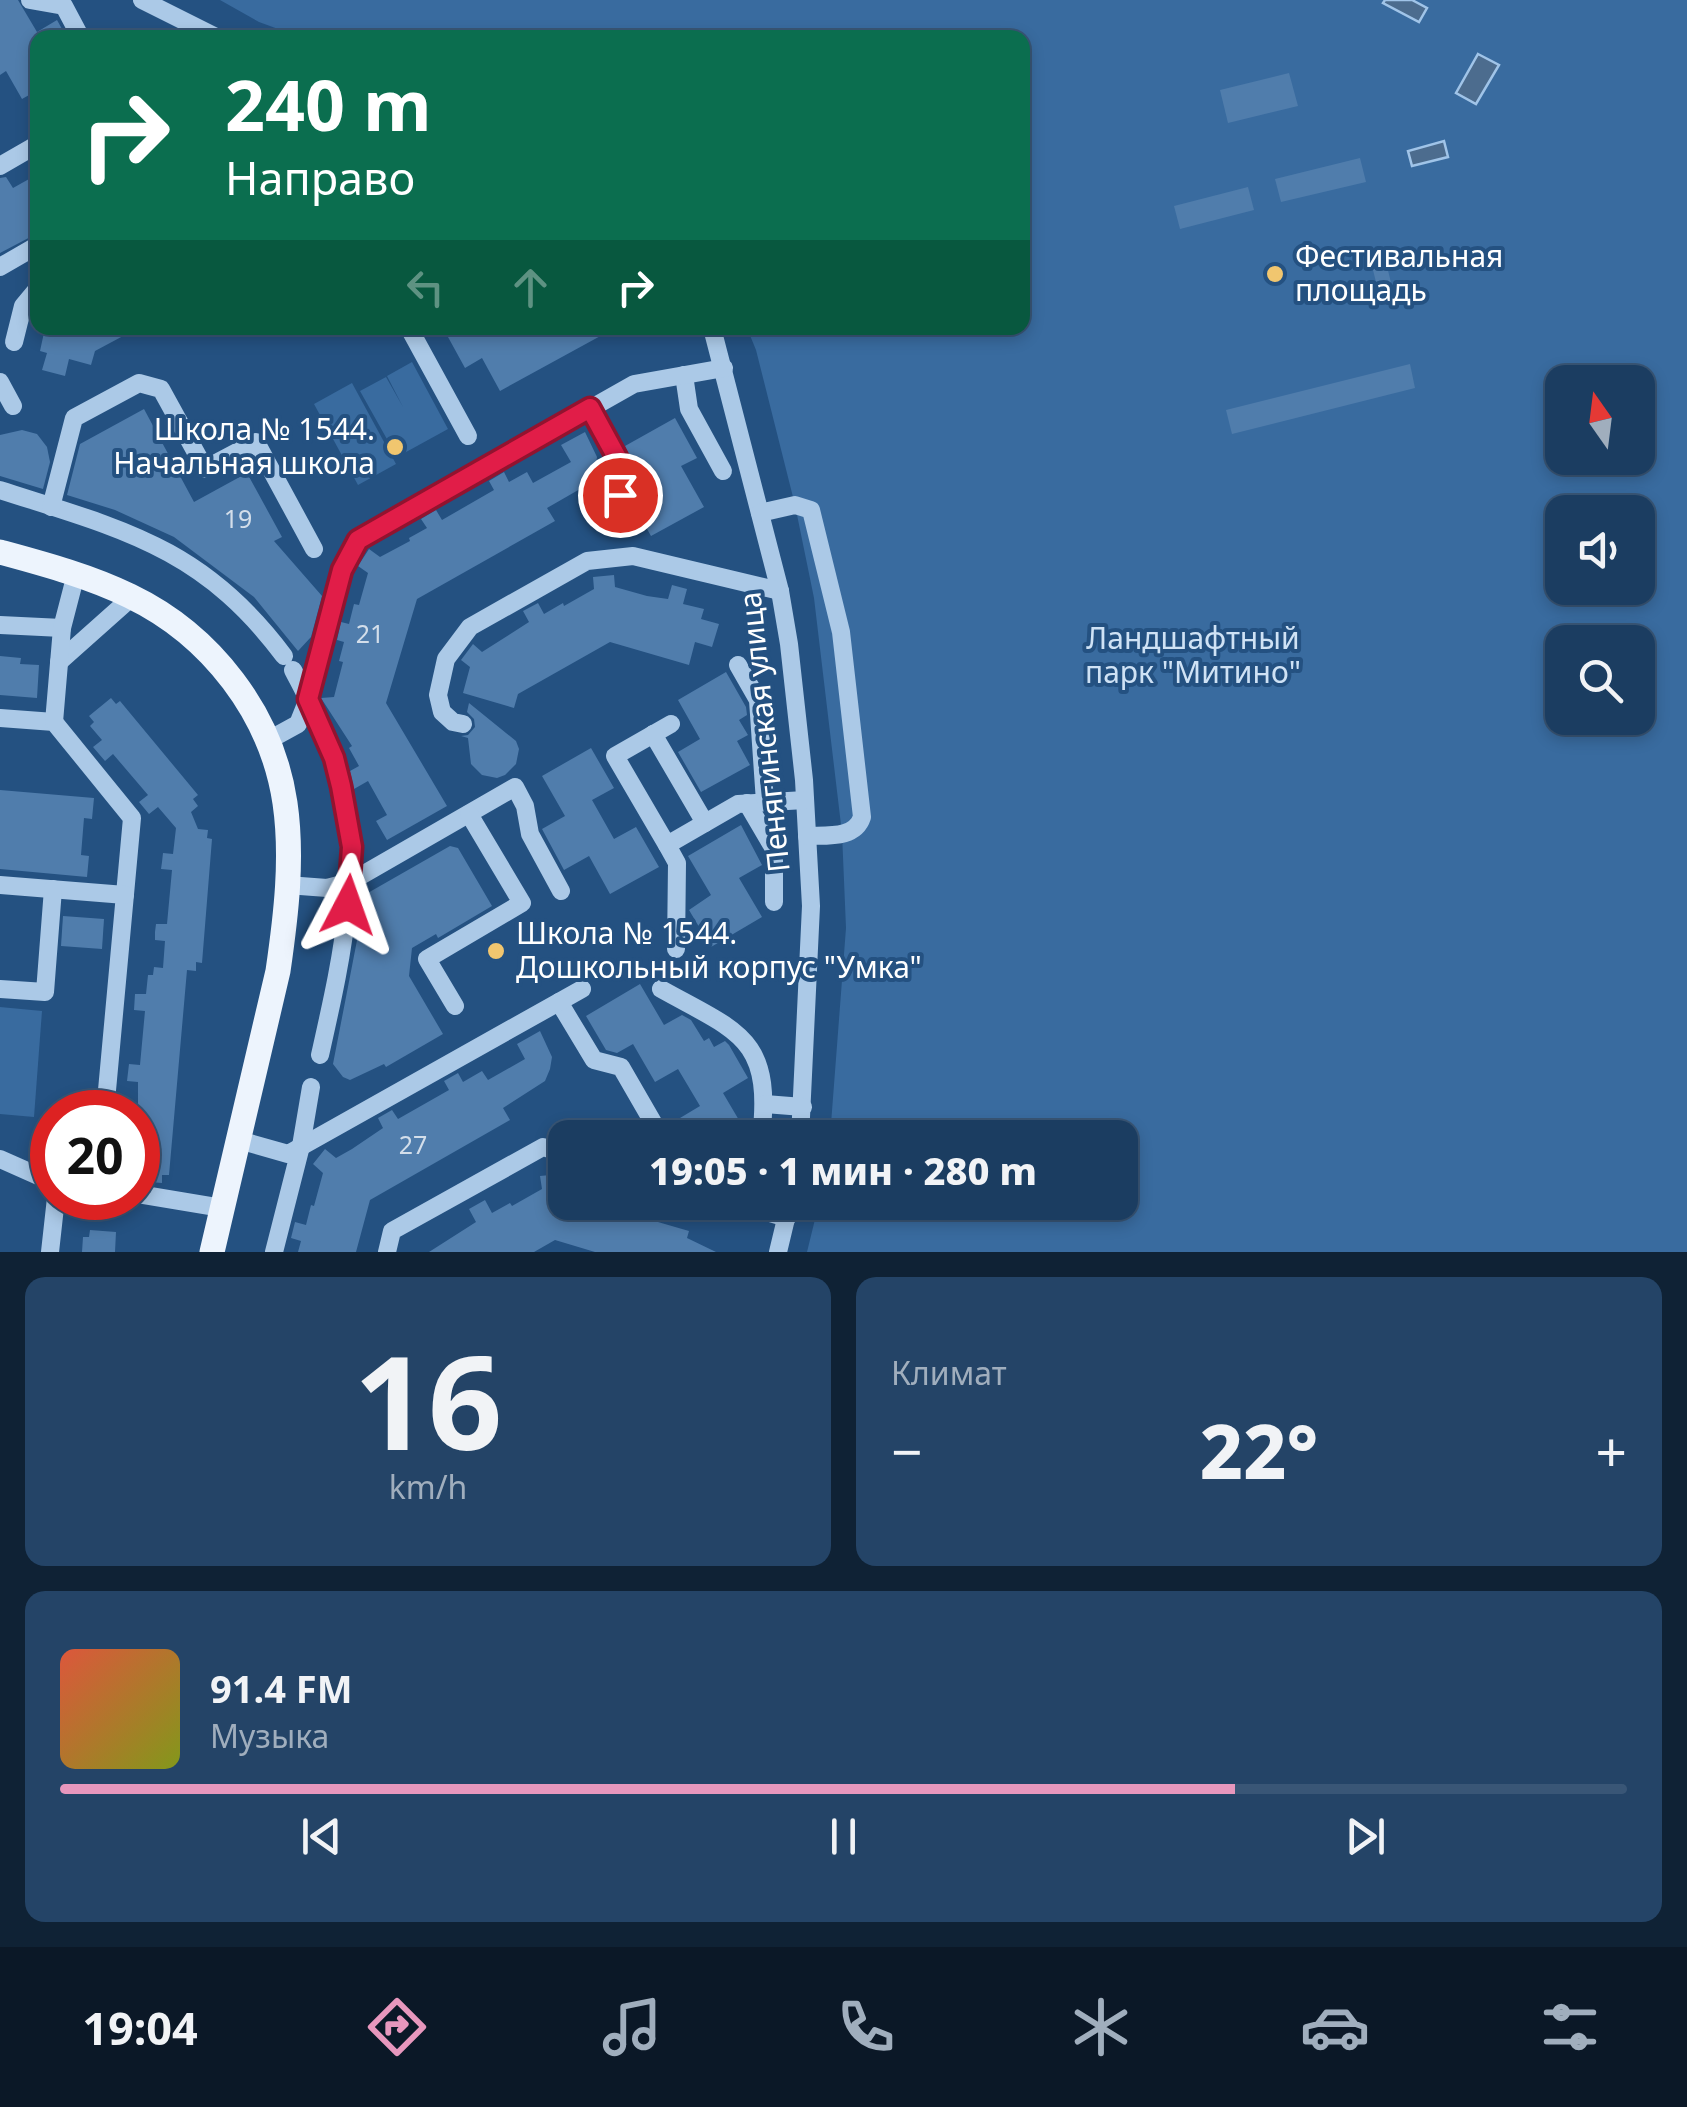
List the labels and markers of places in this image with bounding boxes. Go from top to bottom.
place label: Фестивальная площадь [1295,235,1503,310]
marker: Фестивальная площадь [1264,263,1286,285]
place label: Школа № 1544. Начальная школа [113,408,375,483]
marker: Школа № 1544. Начальная школа [384,436,406,458]
pin [578,453,663,538]
place label: Школа № 1544. Дошкольный корпус "Умка" [516,912,922,987]
marker: Школа № 1544. Дошкольный корпус "Умка" [485,940,507,962]

